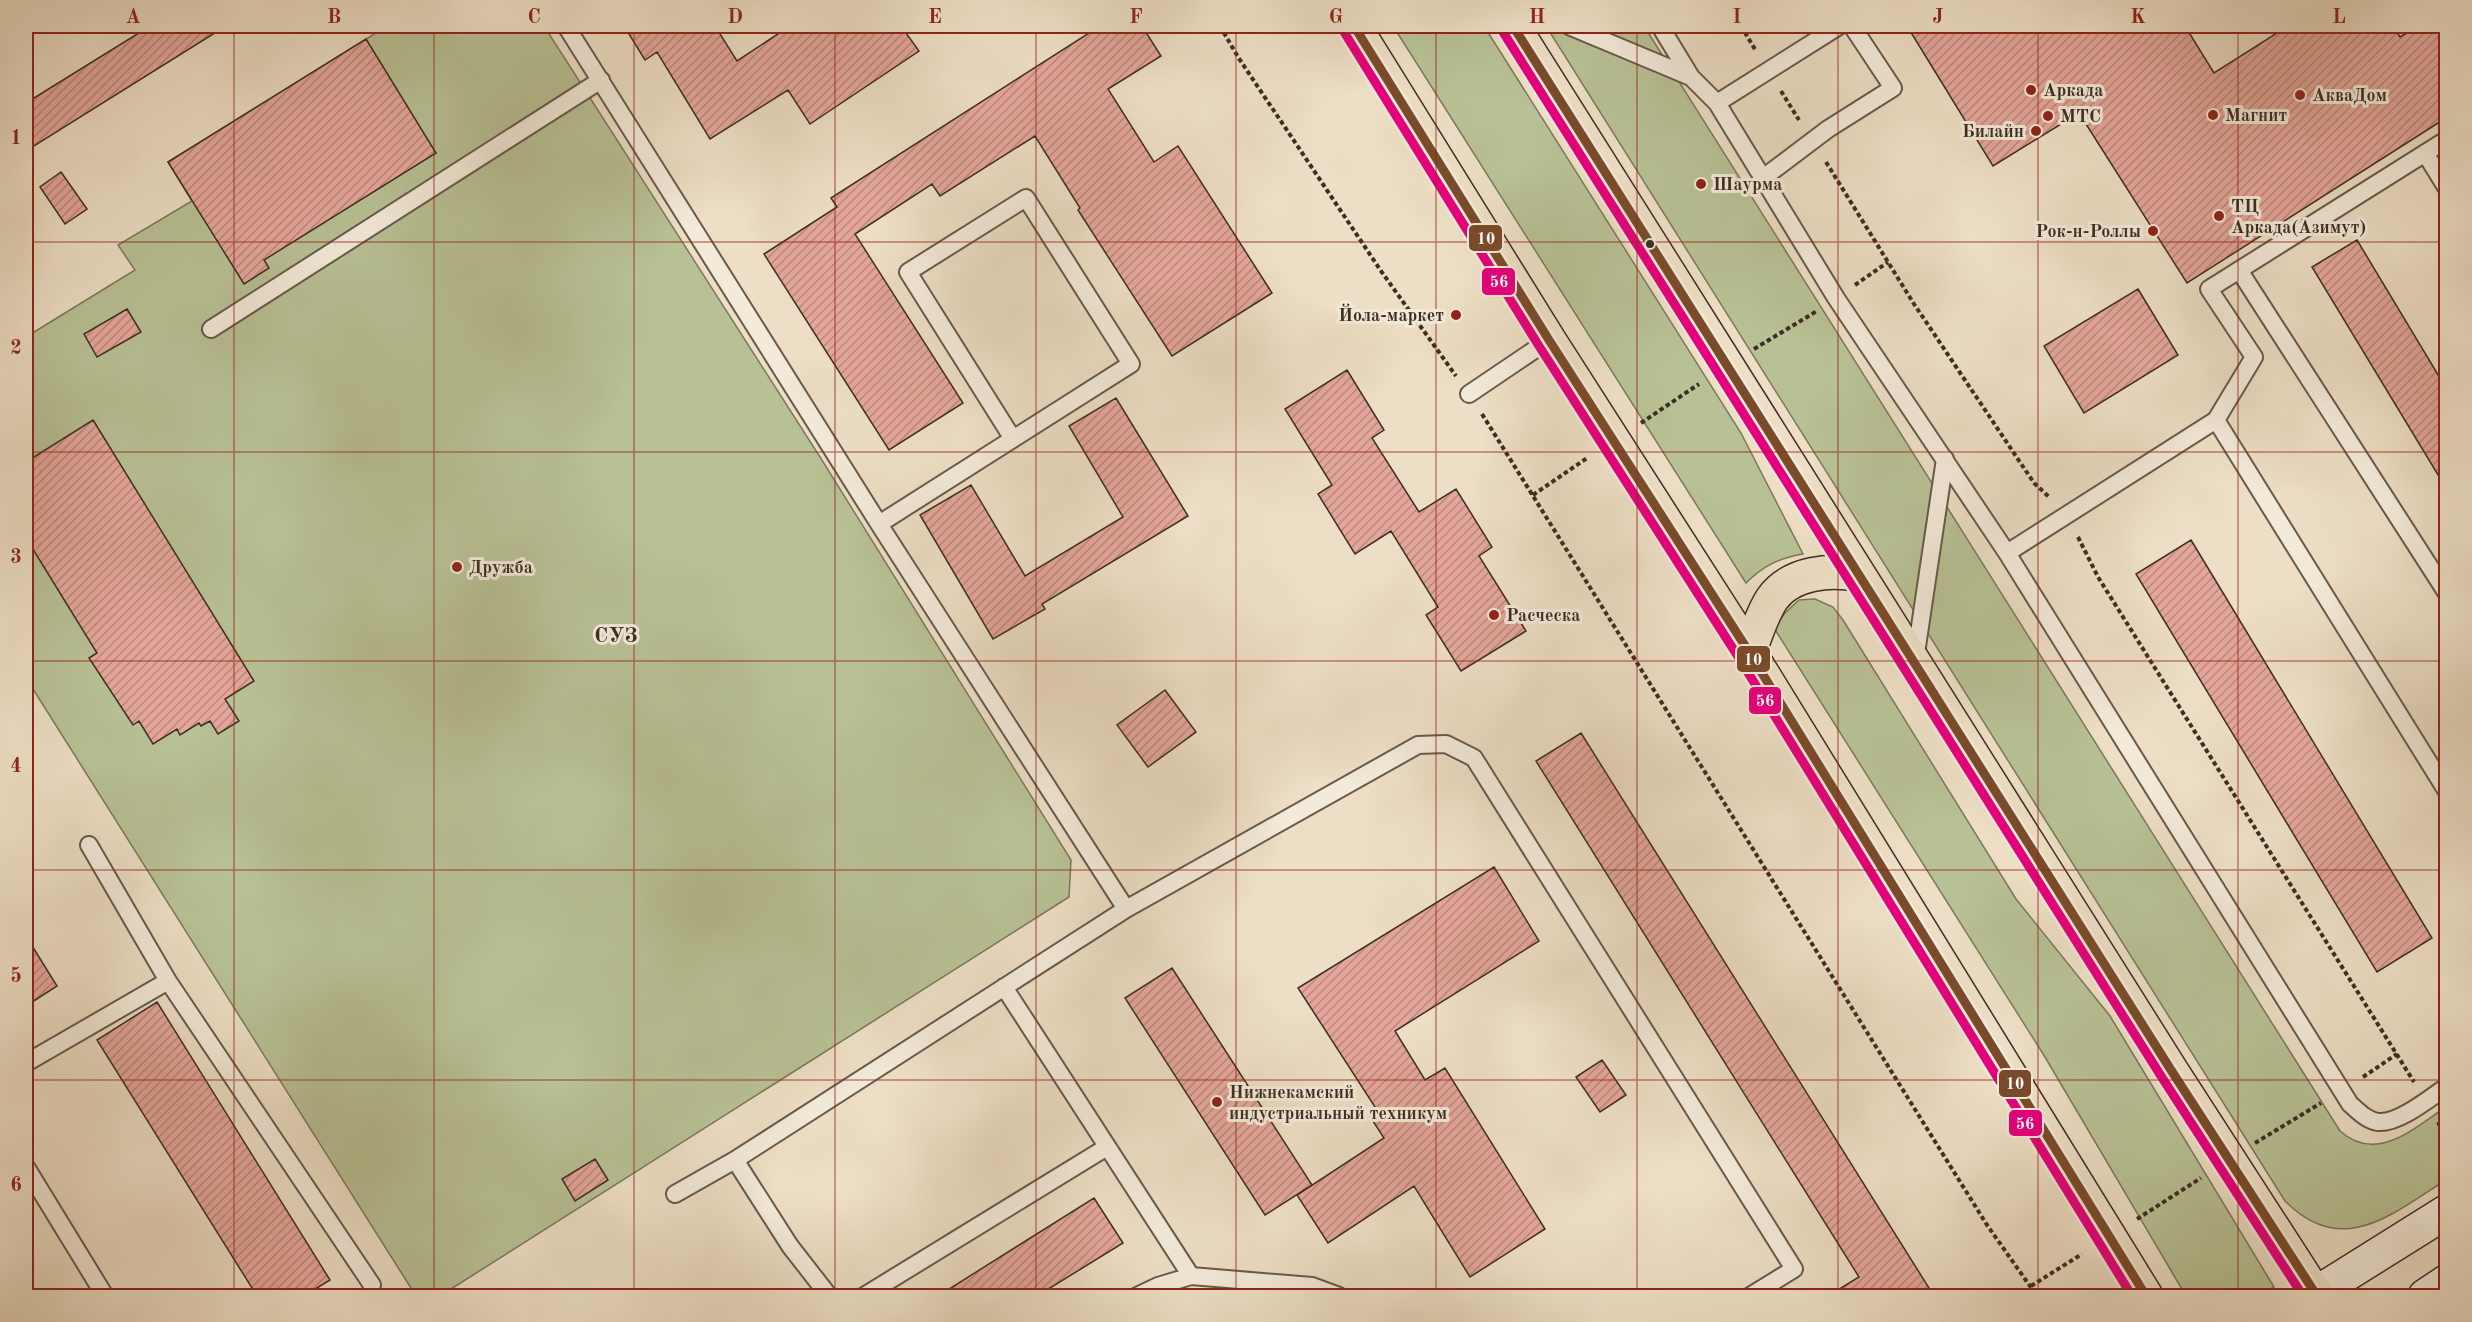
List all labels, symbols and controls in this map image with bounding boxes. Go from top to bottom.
text: A [125,8,141,28]
text: B [327,8,341,28]
text: C [527,8,541,28]
text: D [727,8,743,28]
text: E [928,8,942,28]
text: F [1129,8,1143,28]
text: G [1329,8,1343,28]
text: H [1529,8,1545,28]
text: I [1733,8,1741,28]
text: J [1933,8,1944,28]
text: K [2130,8,2146,28]
text: L [2332,8,2346,28]
place label: Аркада [2043,82,2103,100]
marker: Аркада [2024,83,2038,97]
place label: АкваДом [2312,87,2387,105]
marker: АкваДом [2293,88,2307,102]
place label: Магнит [2225,107,2288,125]
place label: МТС [2060,108,2101,126]
marker: Магнит [2206,108,2220,122]
marker: МТС [2041,109,2055,123]
place label: Билайн [1962,123,2024,141]
marker: Билайн [2029,124,2043,138]
text: 1 [10,129,22,149]
place label: Шаурма [1713,176,1782,194]
marker: Шаурма [1694,177,1708,191]
place label: ТЦ Аркада(Азимут) [2231,198,2366,237]
marker: ТЦ Аркада(Азимут) [2212,209,2226,223]
place label: Рок-н-Роллы [2036,223,2141,241]
line badge: 10 [1468,224,1503,252]
marker: Рок-н-Роллы [2146,224,2160,238]
text: 10 [1477,232,1495,248]
unlabelled marker [1644,238,1656,250]
line badge: 56 [1481,267,1516,296]
text: 56 [1490,275,1508,291]
place label: Йола-маркет [1338,303,1444,325]
marker: Йола-маркет [1449,308,1463,322]
text: 2 [10,339,22,359]
text: 3 [10,548,22,568]
place label: Дружба [469,559,533,577]
marker: Дружба [450,560,464,574]
place label: Расческа [1506,607,1580,625]
marker: Расческа [1487,608,1501,622]
district label: СУЗ [594,626,638,647]
line badge: 10 [1736,645,1771,673]
text: 10 [1744,653,1762,669]
line badge: 56 [1748,686,1782,715]
text: 56 [1756,694,1774,710]
text: 4 [10,757,22,777]
text: 5 [10,966,22,987]
line badge: 10 [1998,1069,2032,1098]
text: 10 [2006,1077,2024,1093]
place label: Нижнекамский индустриальный техникум [1229,1084,1447,1123]
marker: Нижнекамский индустриальный техникум [1210,1095,1224,1109]
line badge: 56 [2008,1109,2043,1137]
text: 56 [2016,1117,2034,1133]
text: 6 [10,1176,22,1196]

